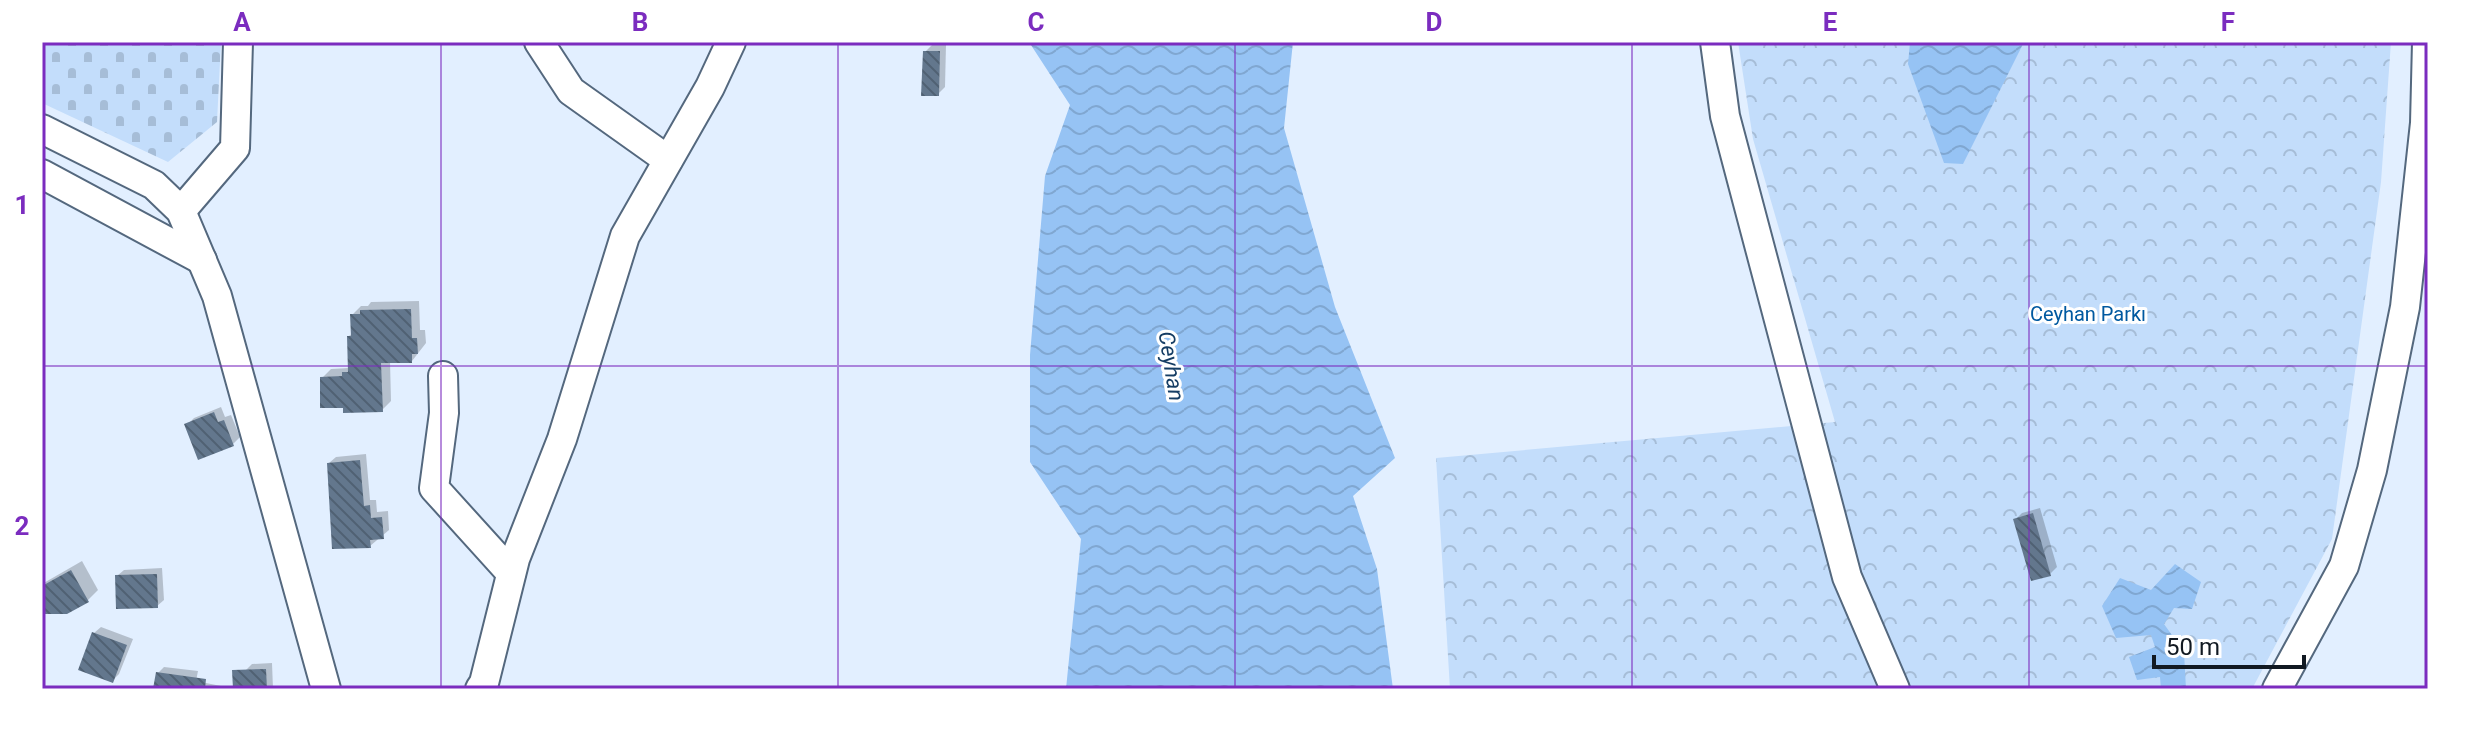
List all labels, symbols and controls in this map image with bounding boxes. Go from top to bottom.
text: A [233,7,251,37]
text: B [632,7,648,37]
text: C [1027,7,1045,37]
text: D [1426,7,1442,37]
text: E [1823,7,1838,37]
text: F [2221,7,2235,37]
text: 1 [15,190,29,220]
park label: Ceyhan Parkı [2030,302,2146,326]
water label: Ceyhan [1154,329,1189,403]
text: 2 [15,511,29,541]
scale bar [2154,619,2304,669]
text: 50 m [2166,633,2220,661]

